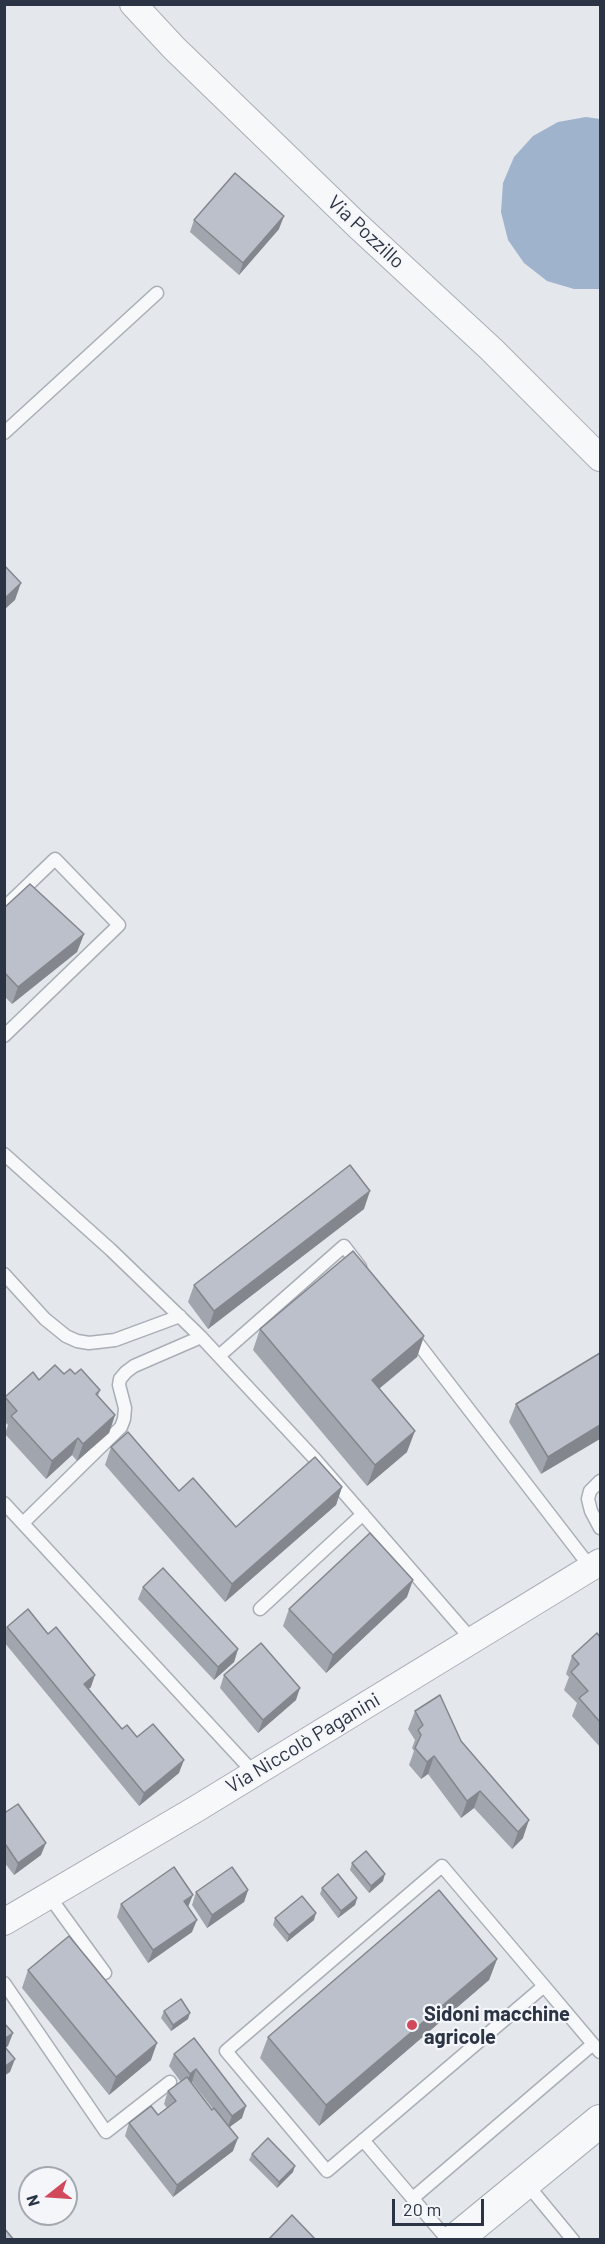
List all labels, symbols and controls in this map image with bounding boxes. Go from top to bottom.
street label: Via Pozzillo [323,190,409,274]
street label: Via Niccolò Paganini [222,1688,384,1798]
place label: Sidoni macchine agricole [424,2002,570,2049]
marker: Sidoni macchine agricole [405,2018,419,2032]
north arrow [18,2166,78,2226]
scale bar [395,2187,486,2225]
text: N [22,2193,43,2209]
text: 20 m [403,2198,441,2220]

